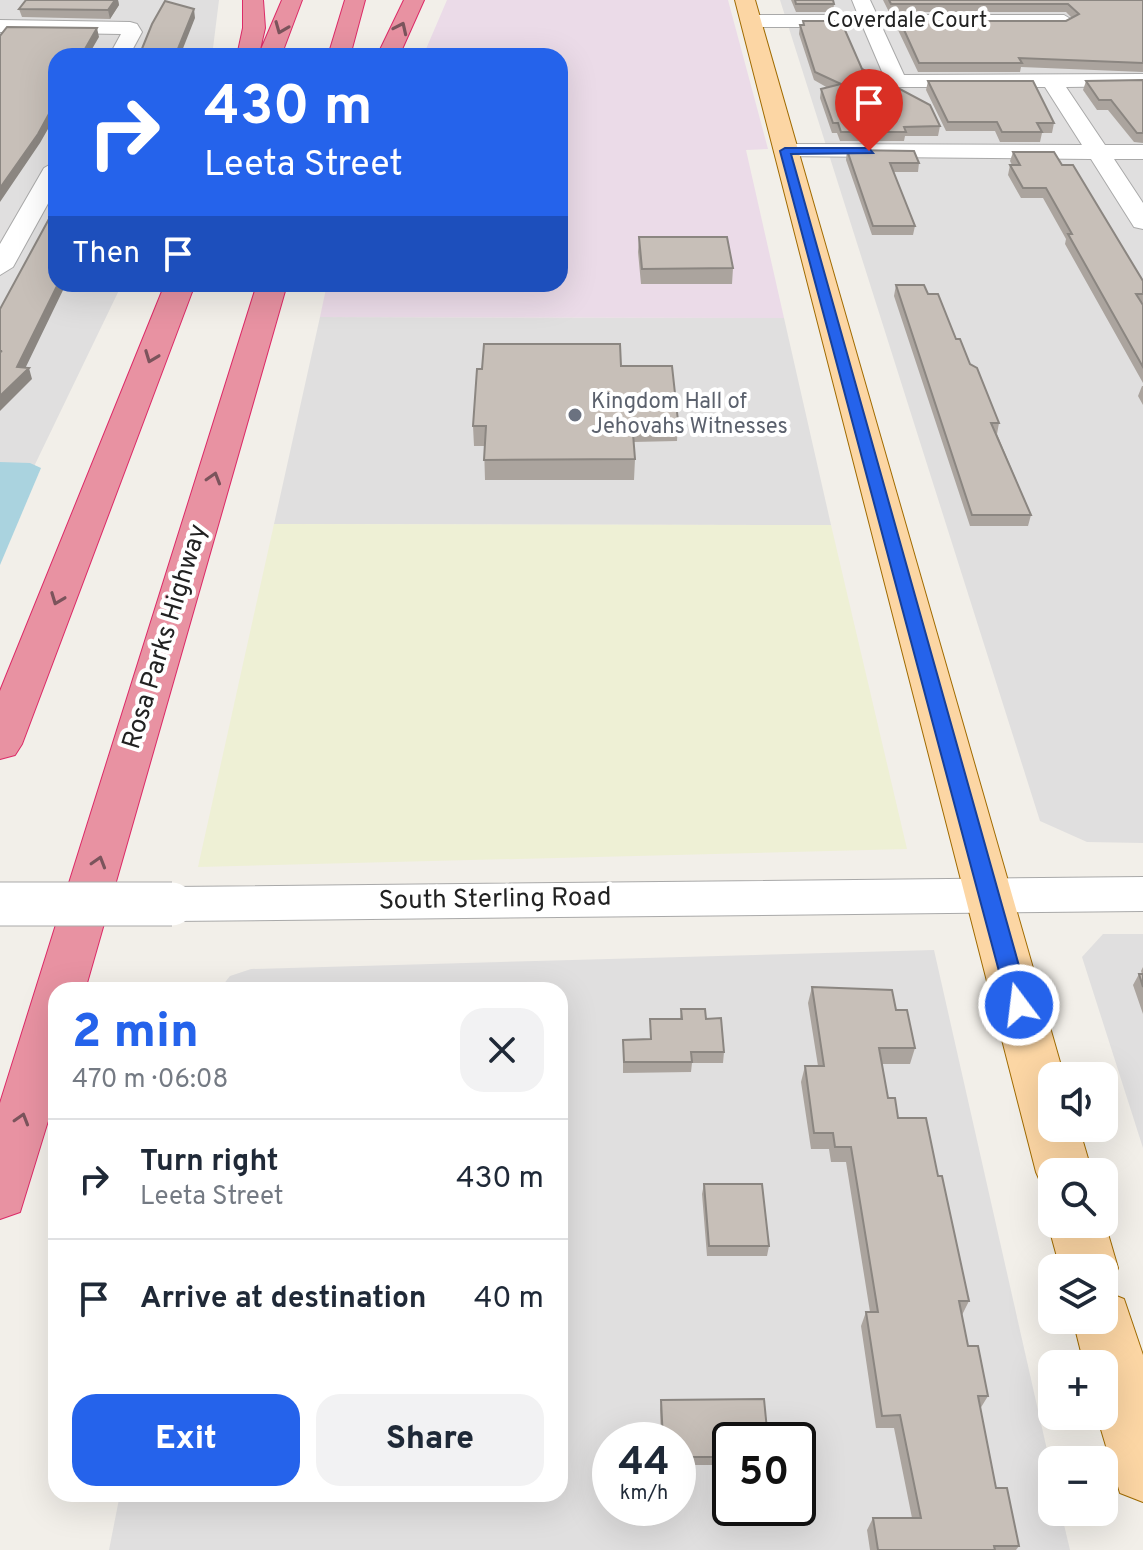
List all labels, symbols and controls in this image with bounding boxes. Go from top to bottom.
street label: Coverdale Court [827,8,987,35]
one-way arrow [274,20,291,34]
one-way arrow [391,22,407,36]
pin [835,69,903,151]
text: 430 m [204,74,373,144]
icon: right [72,80,176,184]
icon: arrive [847,81,891,125]
text: Leeta Street [204,143,403,189]
icon: arrive [156,232,200,276]
text: Then [72,236,140,273]
one-way arrow [145,349,161,363]
place label: Kingdom Hall of Jehovahs Witnesses [591,389,788,441]
marker: Kingdom Hall of Jehovahs Witnesses [566,406,584,424]
one-way arrow [205,472,221,486]
street label: Rosa Parks Highway [116,520,216,754]
one-way arrow [50,591,67,605]
one-way arrow [90,855,106,869]
street label: South Sterling Road [378,881,612,919]
position arrow [977,963,1061,1047]
text: 2 min [72,1004,199,1064]
button: close [460,1008,544,1092]
map controls [1038,1062,1118,1526]
button: sound [1038,1062,1118,1142]
text: 470 m · 06:08 [72,1064,228,1097]
one-way arrow [13,1112,29,1126]
text: Turn right [140,1144,278,1181]
icon: right [72,1157,116,1201]
button: search [1038,1158,1118,1238]
text: 430 m [456,1161,544,1198]
text: Leeta Street [140,1181,284,1214]
button: layers [1038,1254,1118,1334]
icon: arrive [72,1277,116,1321]
text: Arrive at destination [140,1281,426,1318]
text: 40 m [474,1281,544,1318]
button: + [1038,1350,1118,1430]
button: Exit [72,1394,300,1486]
button: Share [316,1394,544,1486]
speed limit sign: 50 [712,1422,816,1526]
text: 44 [618,1439,670,1489]
button: − [1038,1446,1118,1526]
text: km/h [620,1481,668,1507]

